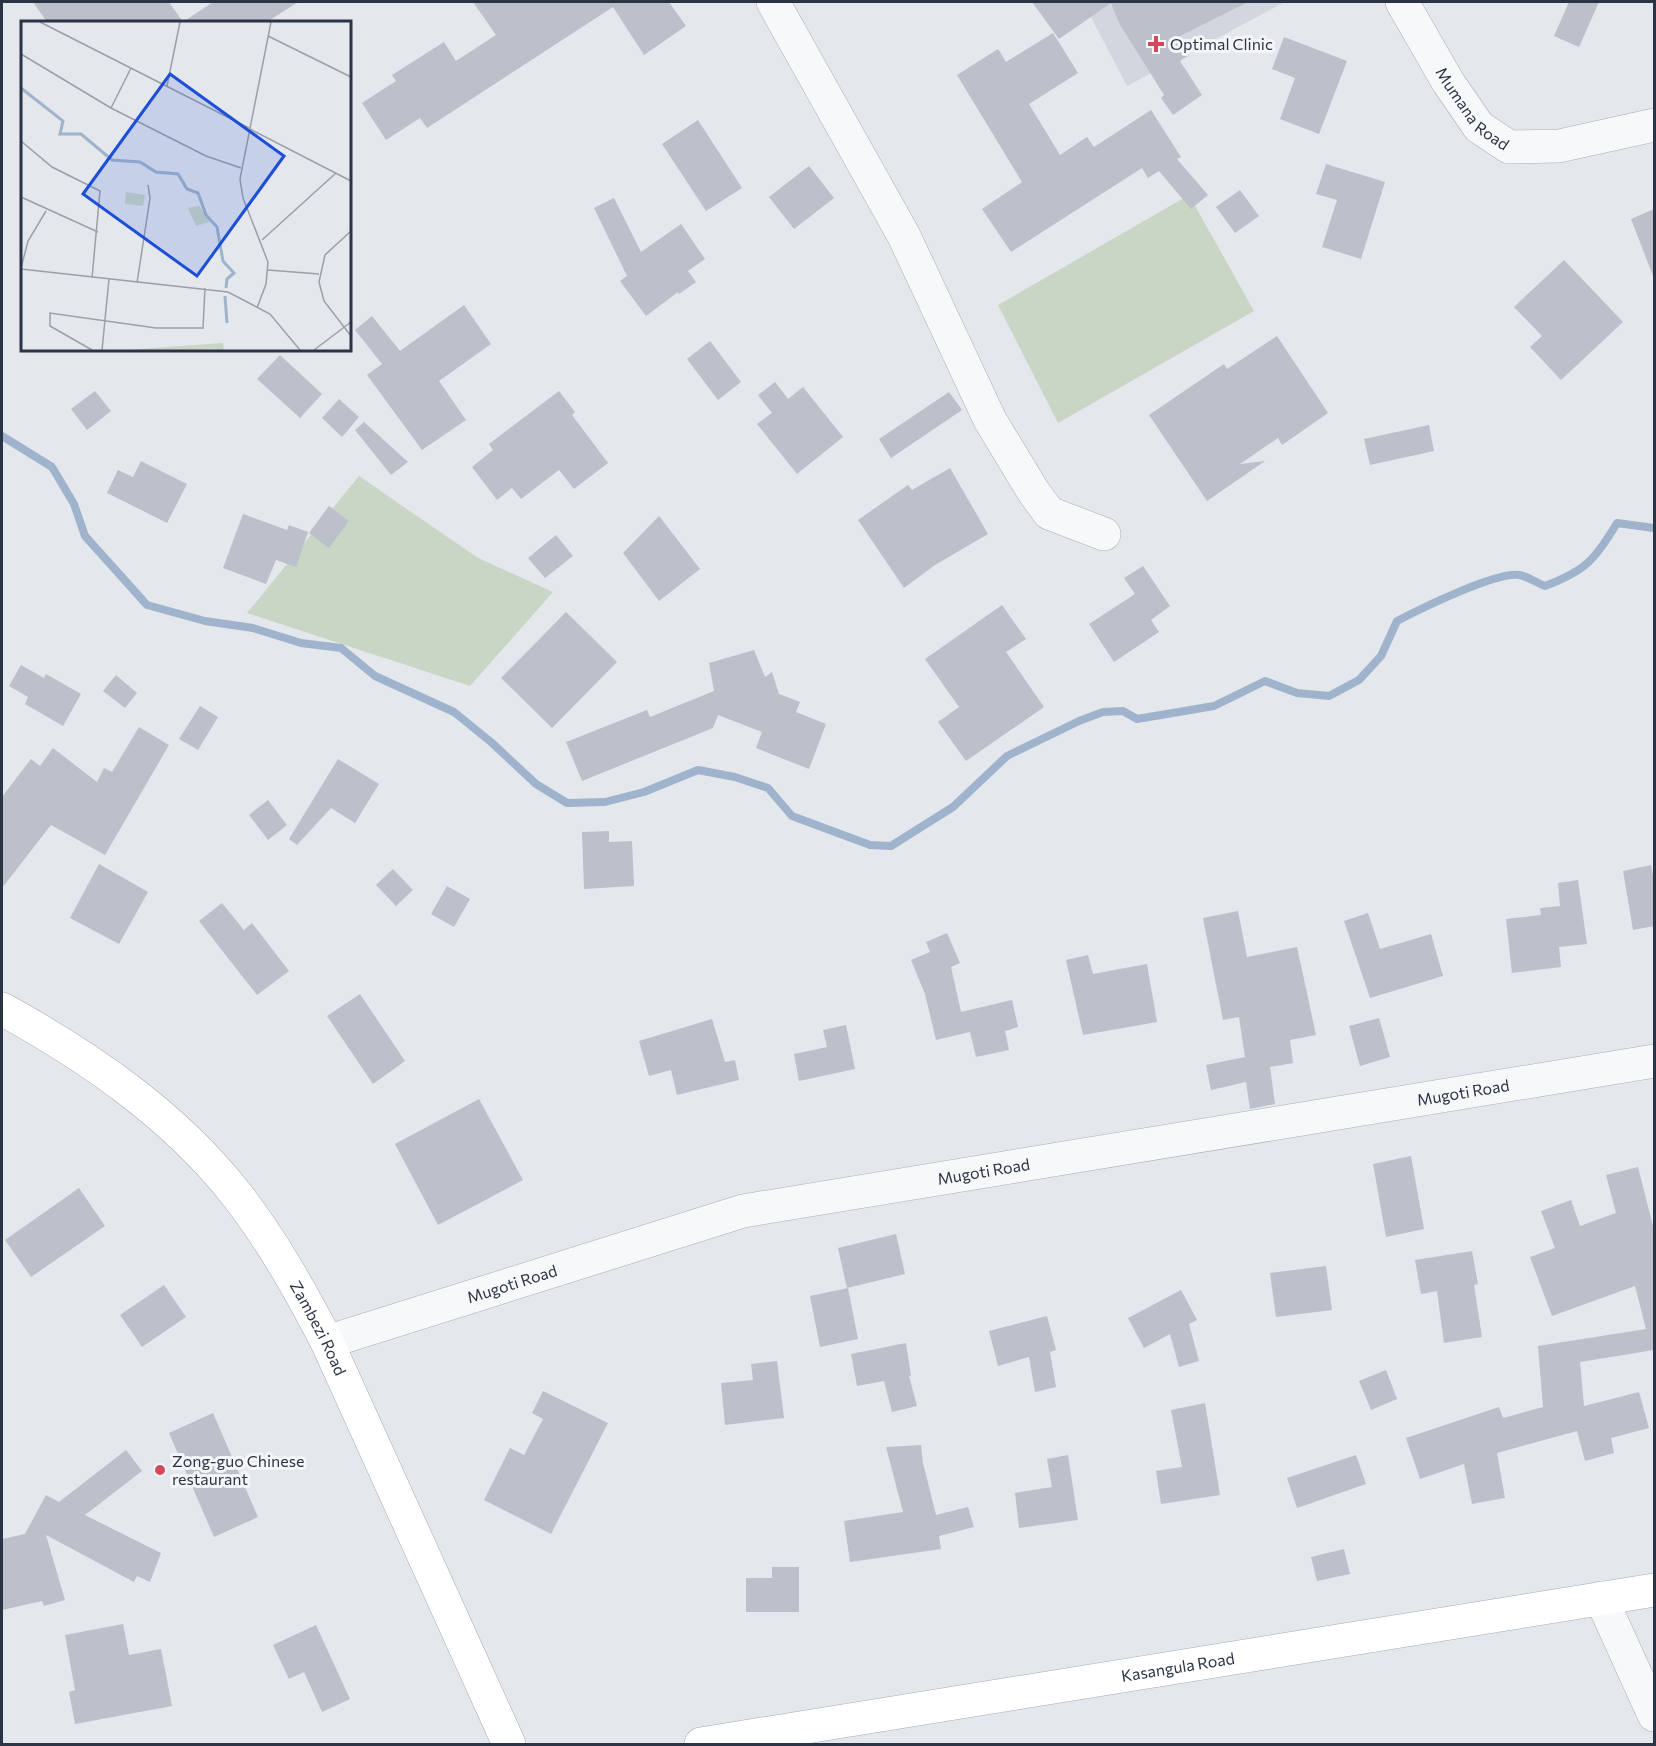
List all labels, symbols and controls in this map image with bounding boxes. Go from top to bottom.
inset map [21,21,351,351]
place label: Optimal Clinic [1170,34,1273,53]
marker: Optimal Clinic [1147,35,1165,53]
street label: Mumana Road [1432,64,1513,154]
street label: Mugoti Road [1415,1075,1511,1109]
street label: Mugoti Road [936,1154,1031,1188]
street label: Mugoti Road [465,1260,559,1306]
street label: Zambezi Road [287,1277,351,1378]
place label: Zong-guo Chinese restaurant [172,1451,304,1488]
marker: Zong-guo Chinese restaurant [153,1463,167,1477]
street label: Kasangula Road [1120,1648,1236,1685]

